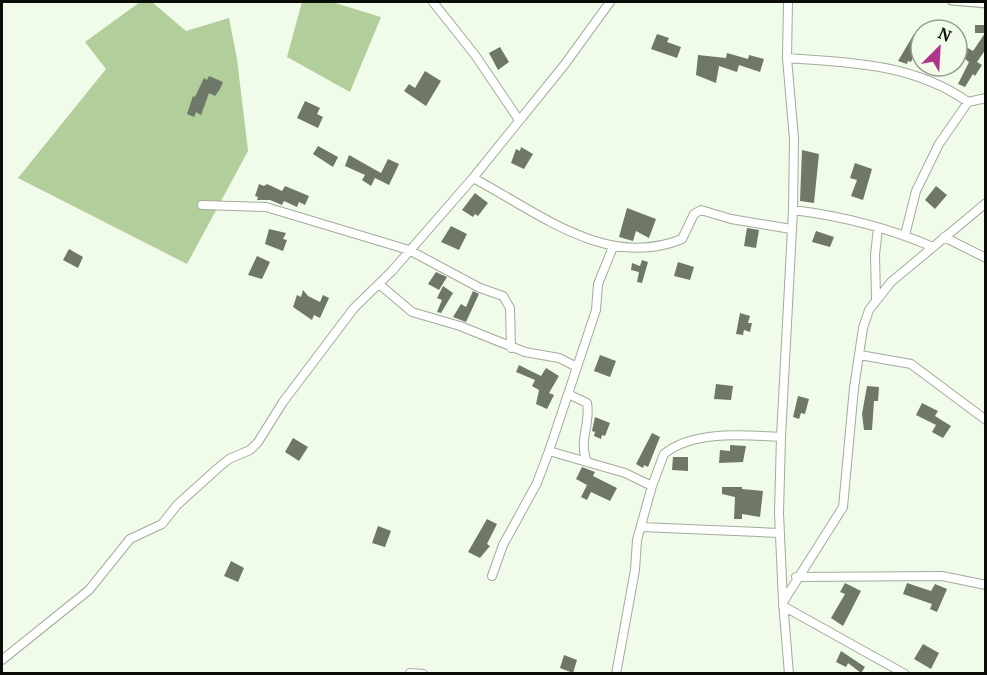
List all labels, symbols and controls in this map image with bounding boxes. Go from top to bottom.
north arrow [909,18,969,78]
text: N [935,22,955,47]

